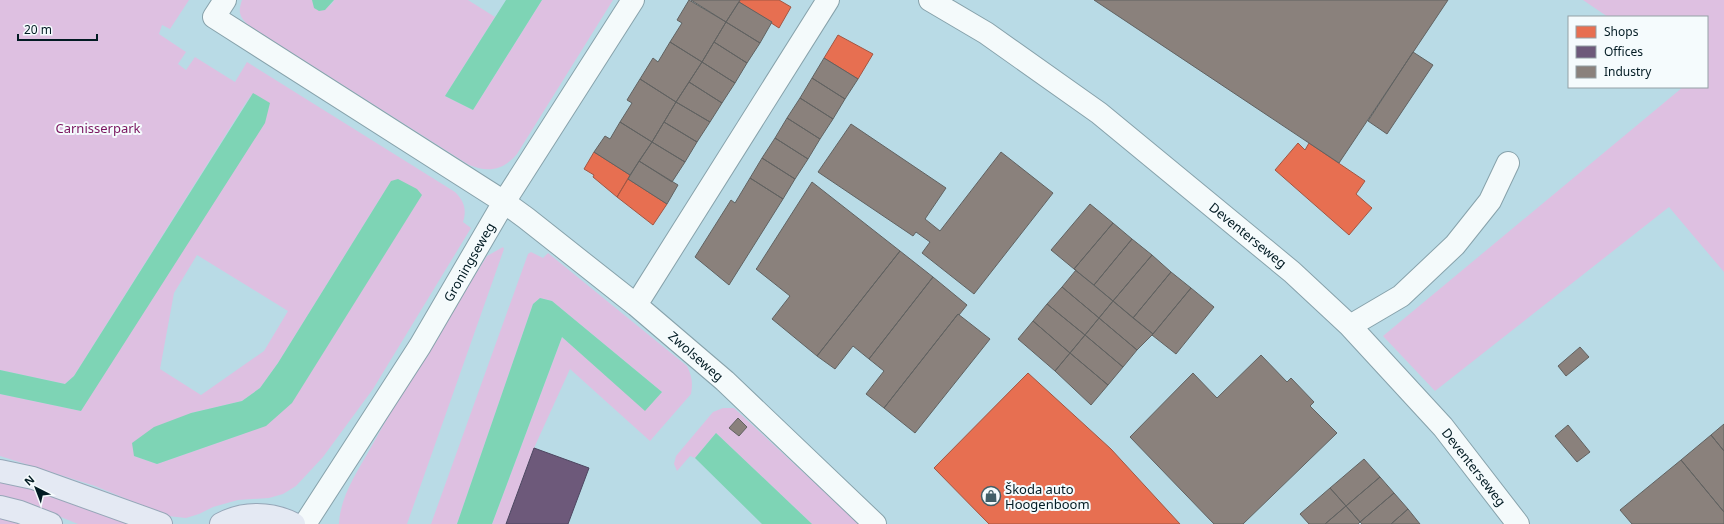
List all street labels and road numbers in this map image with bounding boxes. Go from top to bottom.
street label: Deventerseweg [1206,198,1290,272]
street label: Groningseweg [439,219,499,305]
street label: Zwolseweg [665,327,727,385]
street label: Deventerseweg [1438,424,1510,510]

